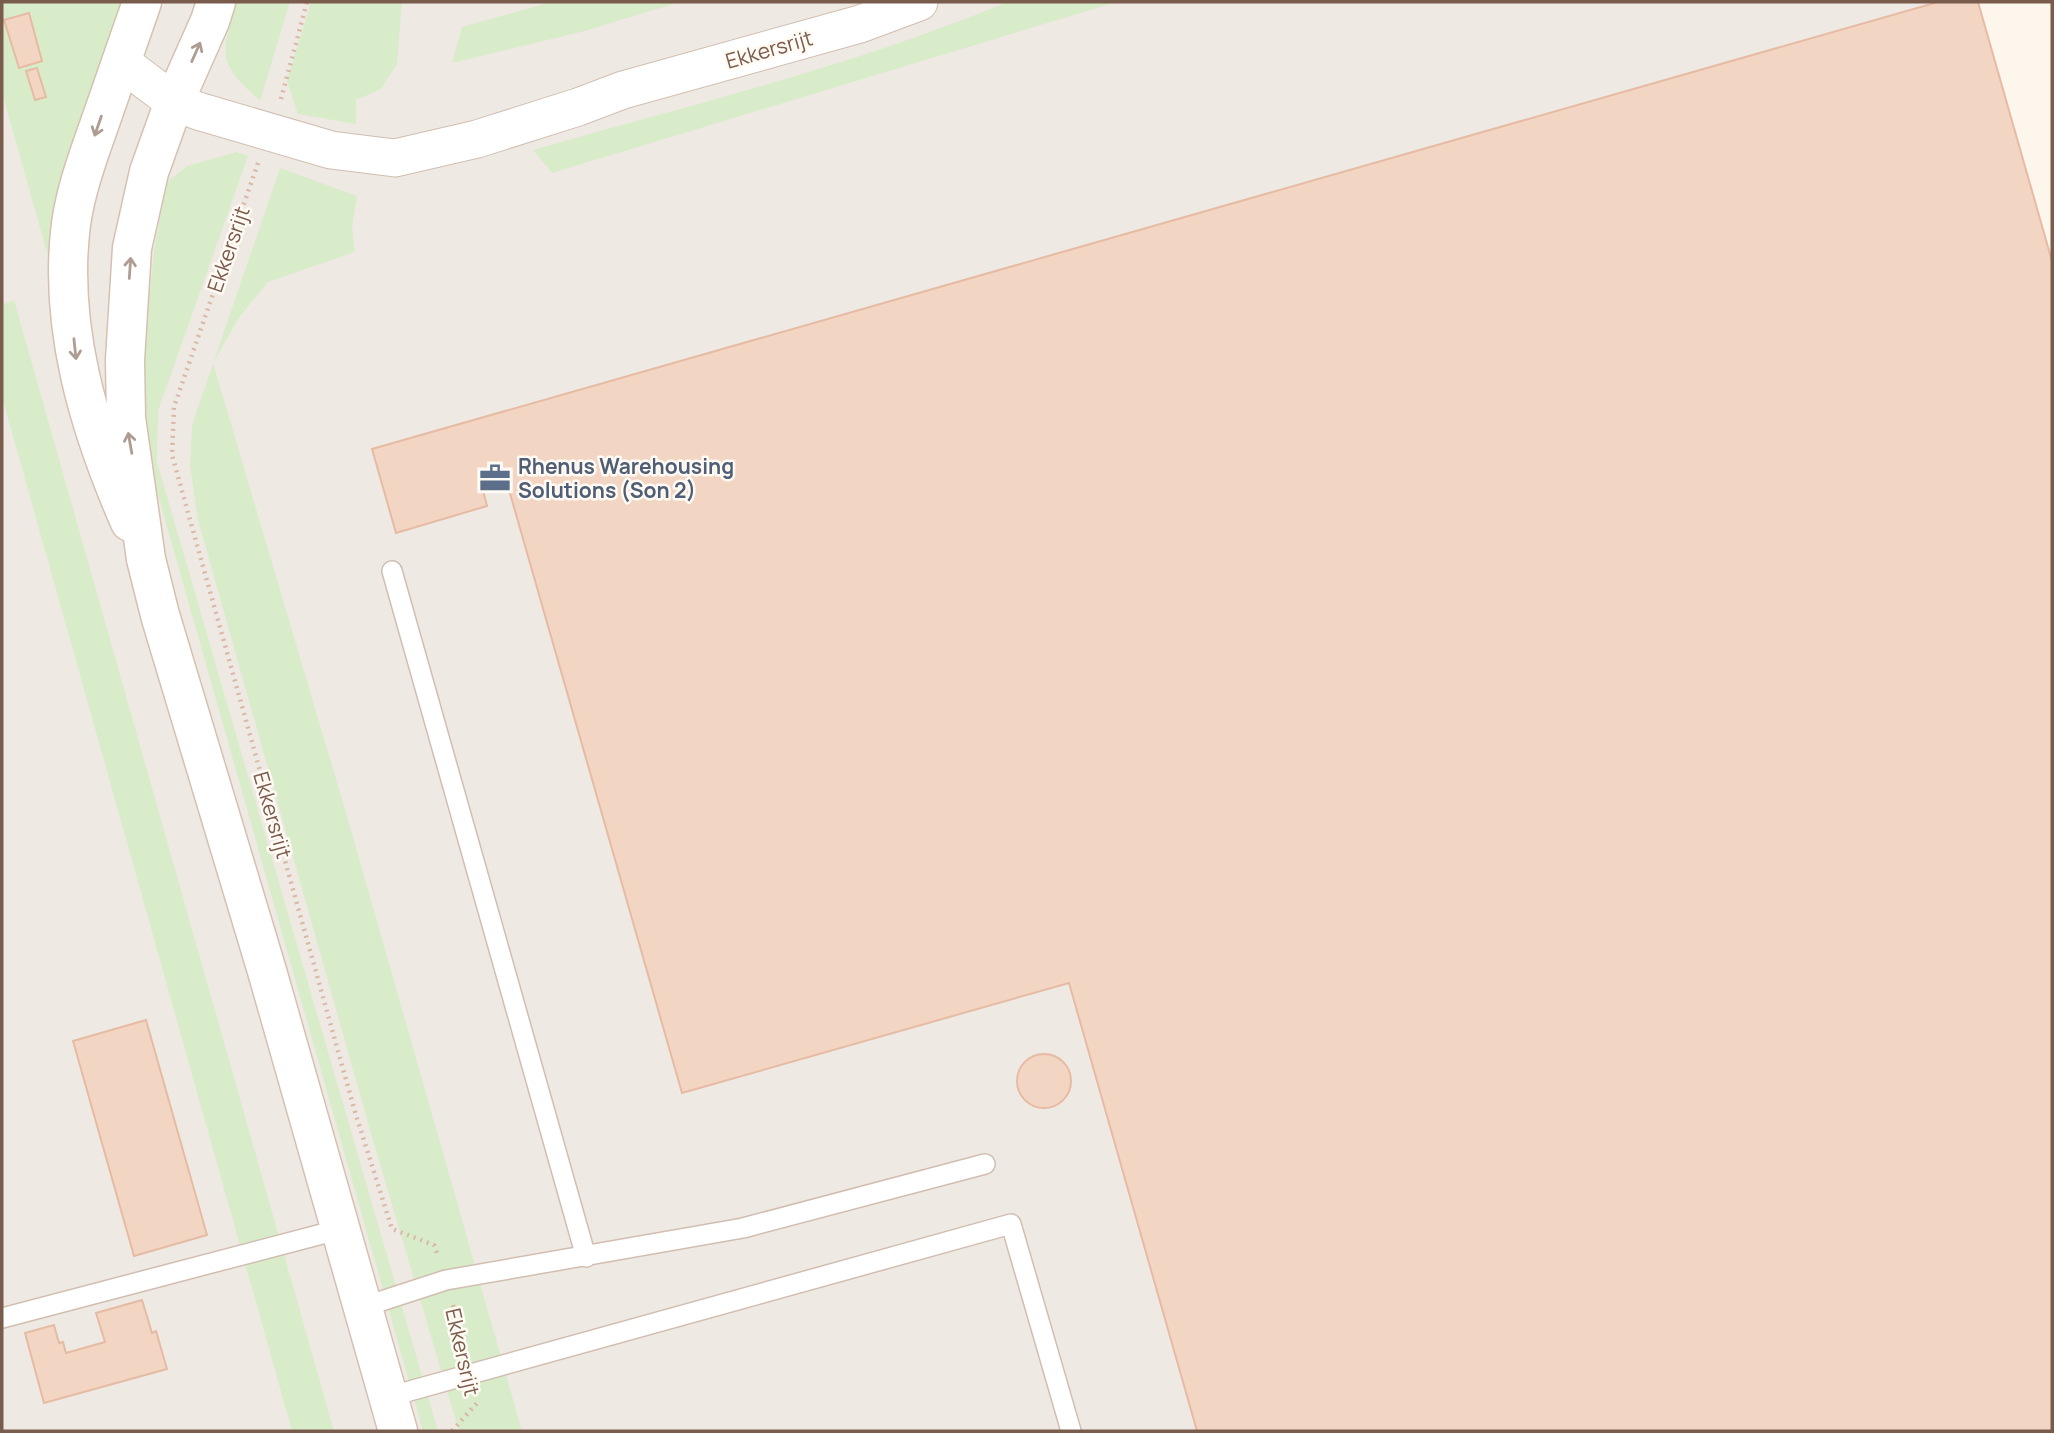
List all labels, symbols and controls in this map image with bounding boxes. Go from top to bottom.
street label: Ekkersrijt [722,23,816,75]
one-way arrow [190,42,203,64]
one-way arrow [91,115,103,137]
street label: Ekkersrijt [200,202,256,296]
one-way arrow [124,257,137,280]
one-way arrow [68,338,81,360]
one-way arrow [123,432,136,455]
place label: Rhenus Warehousing Solutions (Son 2) [518,452,734,504]
office icon: Rhenus Warehousing Solutions (Son 2) [478,461,512,495]
street label: Ekkersrijt [247,768,299,862]
street label: Ekkersrijt [439,1305,487,1399]

